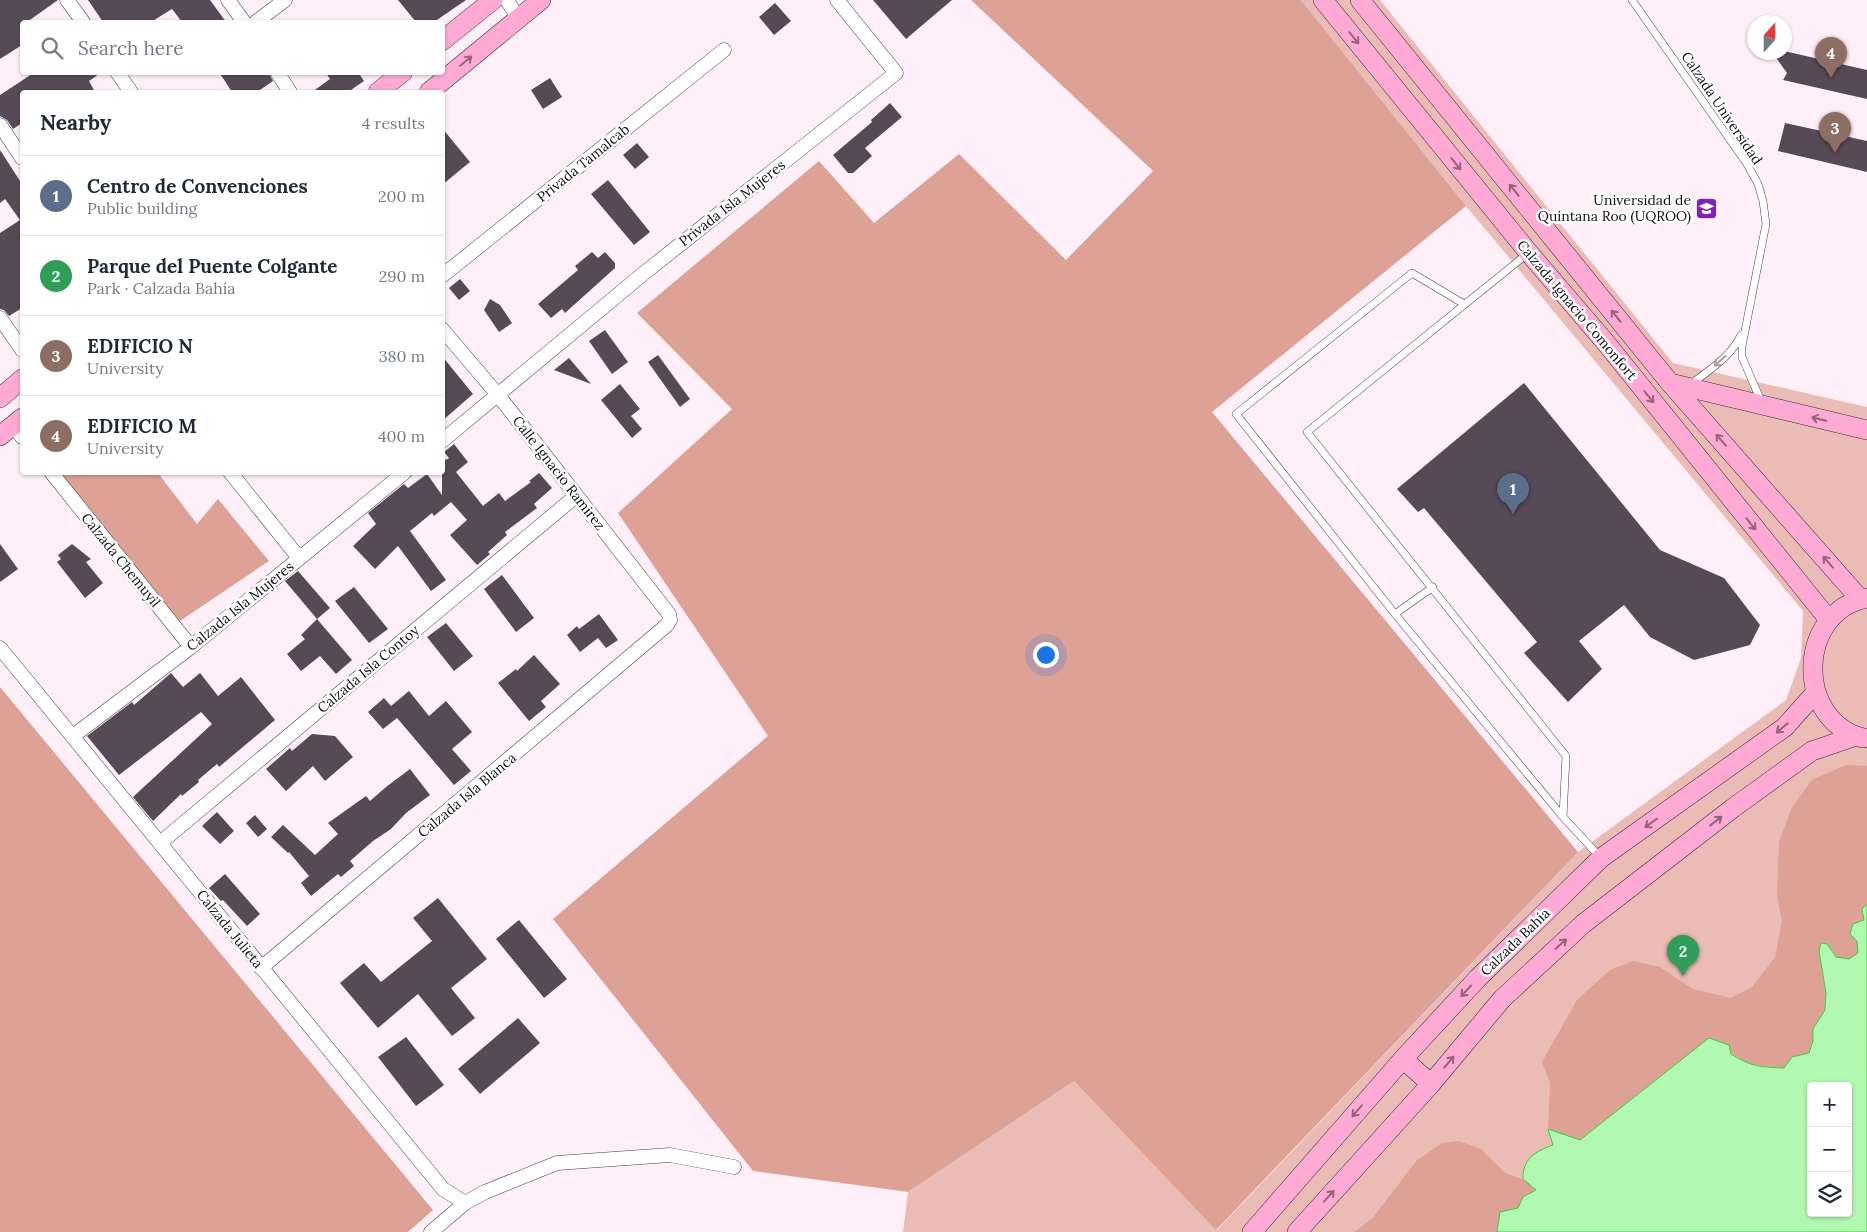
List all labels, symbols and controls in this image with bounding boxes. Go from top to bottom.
north arrow [1747,15,1792,60]
search box [20,20,445,75]
one-way arrow [1348,31,1359,44]
icon: search [38,34,66,62]
text: Search here [78,36,184,60]
pin: 4 [1815,37,1847,78]
street label: Calzada Universidad [1678,48,1766,168]
one-way arrow [460,56,473,67]
text: Nearby [40,109,111,136]
pin: 3 [1819,112,1851,153]
text: 4 results [362,113,425,133]
street label: Privada Tamalcab [533,120,633,206]
street label: Privada Isla Mujeres [675,156,789,250]
one-way arrow [1451,157,1462,170]
text: Centro de Convenciones [87,174,308,198]
one-way arrow [1508,184,1519,197]
text: 1 [53,186,59,206]
text: 200 m [378,186,425,206]
place label: Universidad de Quintana Roo (UQROO) [1538,191,1691,225]
school or university icon: Universidad de Quintana Roo (UQROO) [1695,196,1719,220]
text: Public building [87,198,197,218]
street label: Calzada Ignacio Comonfort [1513,236,1641,384]
text: Parque del Puente Colgante [87,254,338,278]
text: 2 [52,266,60,286]
text: 290 m [379,266,425,286]
text: Park · Calzada Bahía [87,278,236,298]
one-way arrow [1610,310,1621,323]
text: EDIFICIO N [87,334,193,358]
text: 3 [52,346,60,366]
text: 380 m [379,346,425,366]
one-way arrow [1713,356,1726,367]
text: University [87,358,164,378]
one-way arrow [1644,390,1655,403]
street label: Calle Ignacio Ramirez [509,412,609,534]
text: EDIFICIO M [87,414,197,438]
one-way arrow [1812,414,1828,423]
text: 4 [52,426,60,446]
text: 400 m [378,426,425,446]
one-way arrow [1715,434,1726,447]
text: University [87,438,164,458]
pin: 1 [1497,473,1529,514]
street label: Calzada Chemuyil [77,509,165,611]
one-way arrow [1746,517,1757,530]
one-way arrow [1822,556,1834,569]
street label: Calzada Isla Mujeres [183,557,297,655]
street label: Calzada Isla Contoy [313,621,423,717]
your location [1033,642,1059,668]
one-way arrow [1776,722,1789,733]
street label: Calzada Isla Blanca [414,749,520,841]
one-way arrow [1709,816,1722,827]
one-way arrow [1644,818,1658,828]
street label: Calzada Julieta [193,886,267,972]
street label: Calzada Bahía [1476,904,1554,980]
pin: 2 [1667,935,1699,976]
one-way arrow [1555,939,1568,950]
one-way arrow [1460,984,1472,997]
one-way arrow [1444,1055,1455,1068]
map controls [1807,1082,1852,1217]
button: + [1807,1082,1852,1127]
one-way arrow [1351,1105,1363,1118]
button: − [1807,1127,1852,1172]
button: layers [1807,1172,1852,1217]
one-way arrow [1323,1189,1335,1202]

